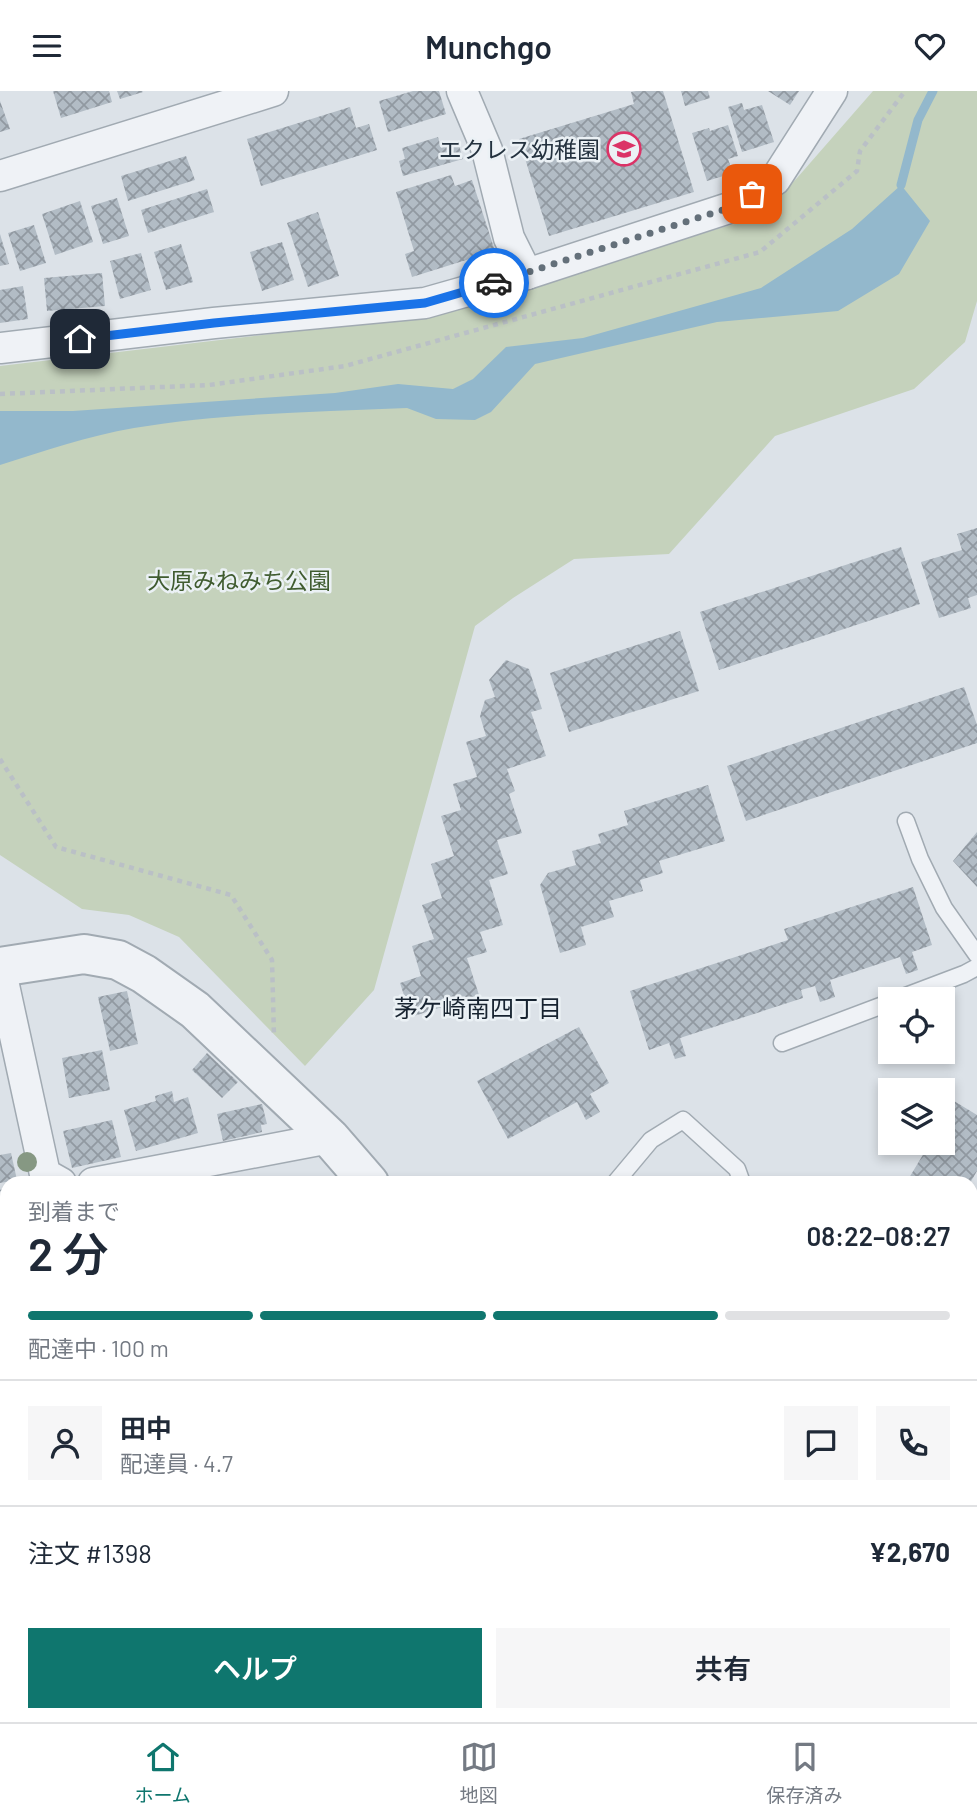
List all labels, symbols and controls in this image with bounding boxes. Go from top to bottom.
icon: menu [28,27,66,65]
text: Munchgo [425,27,552,65]
icon: heart [911,27,949,65]
school or university icon: エクレス幼稚園 [605,130,643,168]
place label: エクレス幼稚園 [439,135,600,163]
pin [722,164,782,224]
icon: bag [733,175,771,213]
courier [459,248,529,318]
icon: car [475,264,513,302]
pin [50,309,110,369]
icon: home [61,320,99,358]
park label: 大原みねみち公園 [147,566,331,594]
map controls [878,987,955,1155]
button: locate [878,987,955,1064]
district label: 茅ケ崎南四丁目 [394,993,562,1022]
button: layers [878,1078,955,1155]
text: 到着まで [28,1197,120,1225]
text: 08:22–08:27 [806,1220,950,1251]
text: 2 分 [28,1225,109,1280]
text: 配達中 · 100 m [28,1334,169,1362]
button: person [28,1406,102,1480]
button: chat [784,1406,858,1480]
button: phone [876,1406,950,1480]
text: 田中 [120,1412,172,1443]
text: 配達員 · 4.7 [120,1449,233,1477]
text: ¥2,670 [869,1536,950,1567]
text: 注文 #1398 [28,1537,152,1568]
button: ヘルプ [28,1628,482,1708]
button: 共有 [496,1628,950,1708]
tab: ホーム [134,1738,191,1807]
tab: 地図 [460,1738,498,1807]
tab: 保存済み [767,1738,843,1807]

